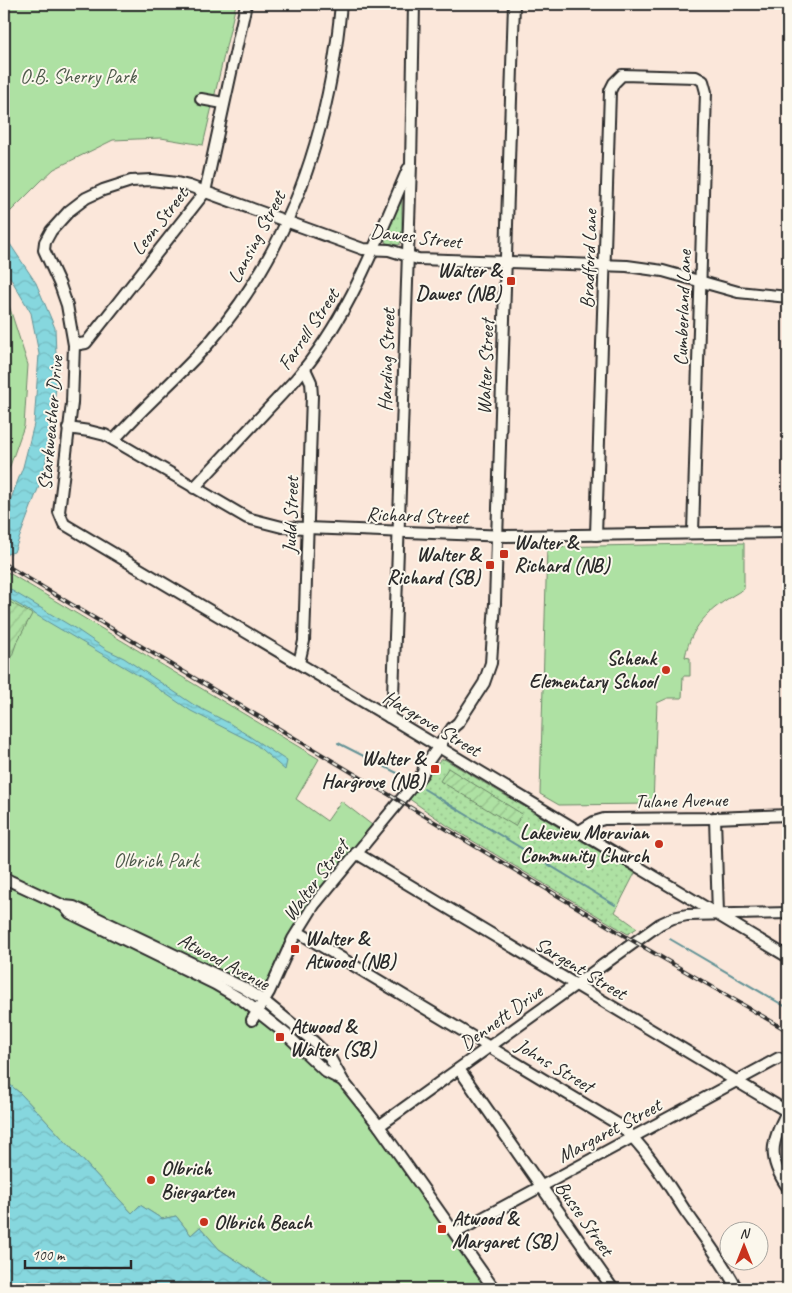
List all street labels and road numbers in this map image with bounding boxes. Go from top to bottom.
street label: Leon Street [125,181,195,260]
street label: Lansing Street [222,185,292,288]
street label: Bradford Lane [574,208,603,309]
street label: Dawes Street [369,218,465,255]
street label: Cumberland Lane [668,248,697,367]
street label: Farrell Street [272,282,346,375]
street label: Harding Street [372,306,401,412]
street label: Walter Street [471,316,500,415]
street label: Starkweather Drive [32,353,69,491]
street label: Judd Street [277,474,304,555]
street label: Richard Street [366,501,471,530]
street label: Hargrove Street [378,684,487,764]
street label: Tulane Avenue [634,787,729,814]
street label: Walter Street [277,832,356,926]
street label: Atwood Avenue [174,927,275,997]
street label: Sargent Street [530,931,633,1007]
street label: Dennett Drive [455,978,549,1056]
street label: Johns Street [511,1032,601,1100]
street label: Margaret Street [553,1092,667,1168]
street label: Busse Street [550,1176,621,1263]

